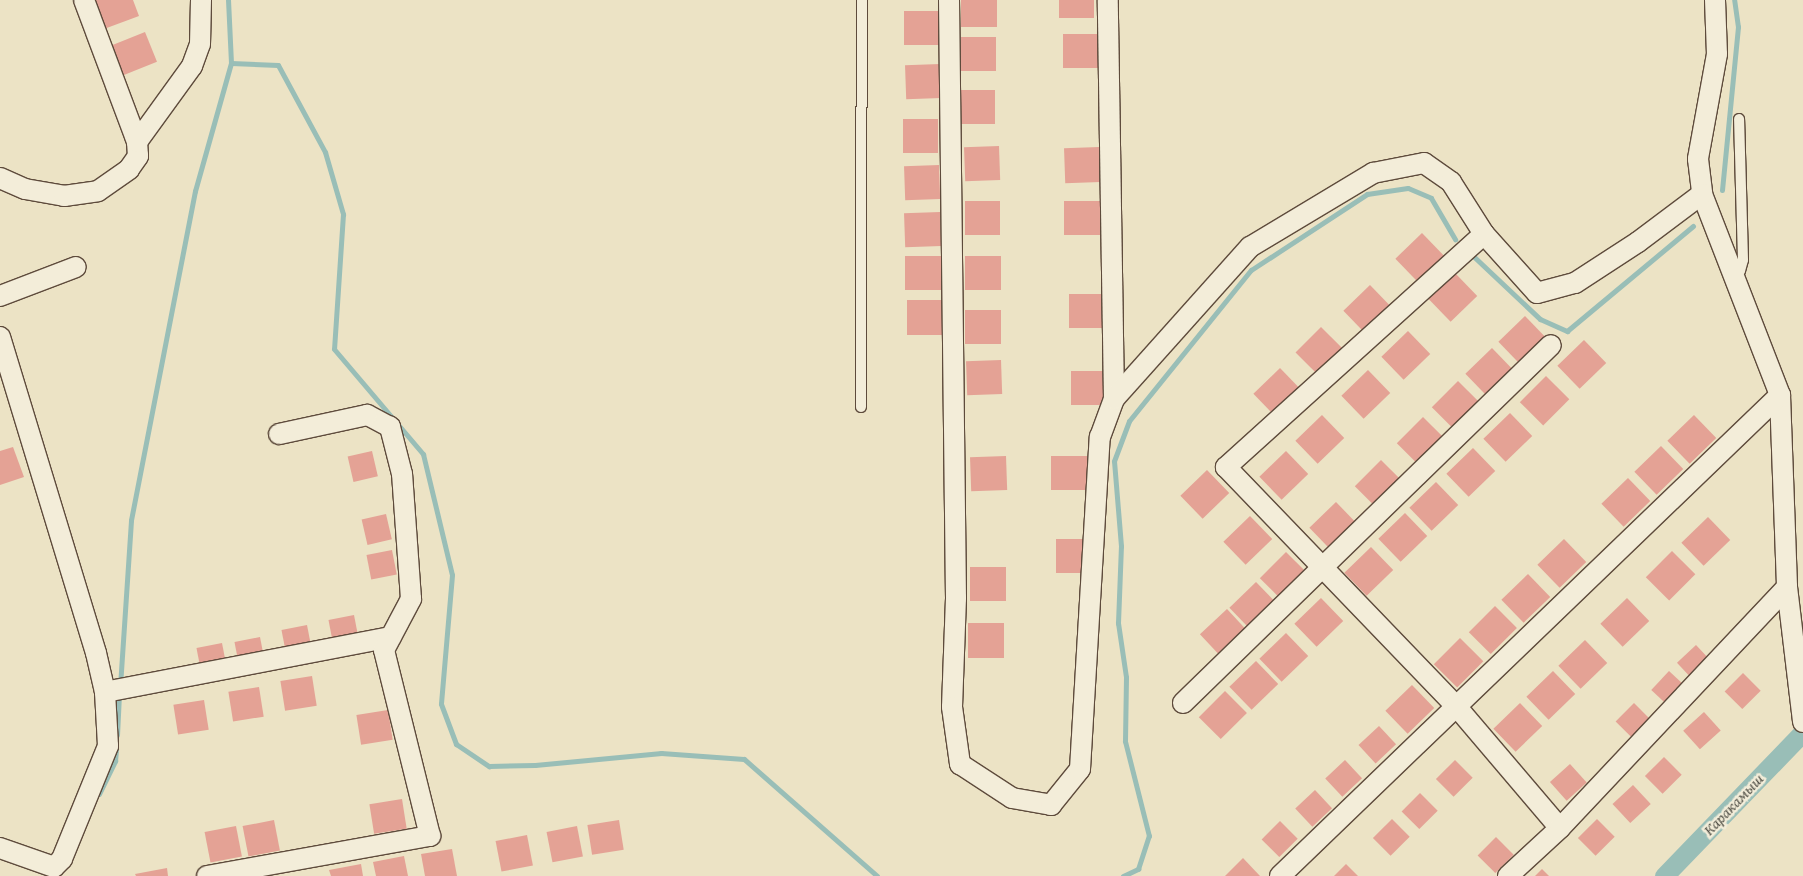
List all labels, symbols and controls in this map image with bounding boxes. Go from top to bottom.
water label: Каракамыш [1699,769,1767,839]

